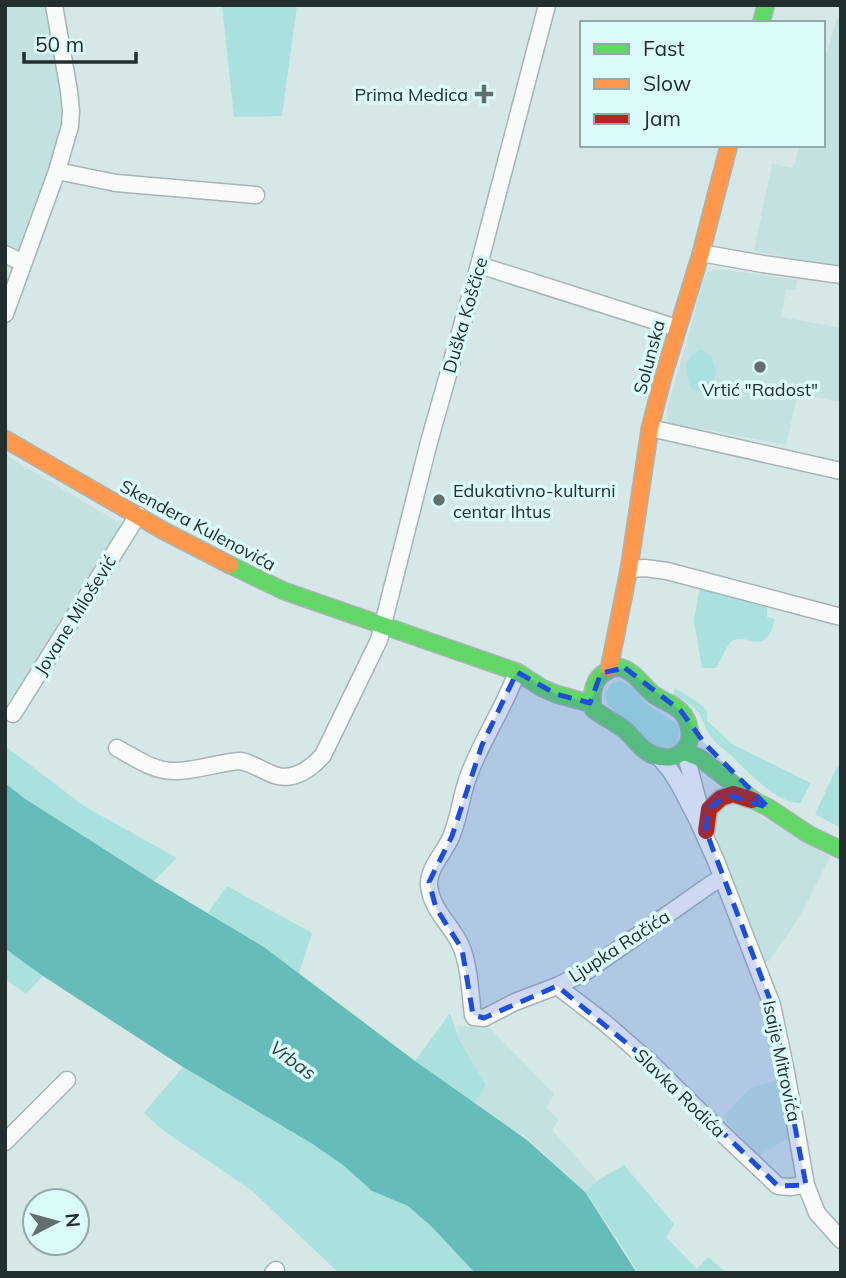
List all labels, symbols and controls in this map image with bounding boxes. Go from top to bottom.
scale bar [24,21,136,65]
legend [580,21,825,147]
text: 50 m [35,31,84,57]
text: Fast [643,35,685,61]
text: Slow [643,70,691,96]
place label: Prima Medica [354,83,468,106]
marker: Prima Medica [474,84,494,104]
text: Jam [643,105,681,131]
street label: Duška Koščice [437,254,493,376]
street label: Solunska [628,317,670,397]
marker: Vrtić "Radost" [752,359,768,375]
place label: Vrtić "Radost" [702,378,818,401]
street label: Skendera Kulenovića [116,474,280,576]
place label: Edukativno-kulturni centar Ihtus [453,479,616,523]
marker: Edukativno-kulturni centar Ihtus [431,492,447,508]
street label: Jovane Milošević [29,551,121,679]
street label: Ljupka Račića [564,905,674,987]
street label: Isaije Mitrovića [758,998,806,1124]
water label: Vrbas [265,1035,321,1085]
street label: Slavka Rodića [630,1044,730,1142]
north arrow [21,1187,91,1257]
text: N [60,1212,86,1229]

